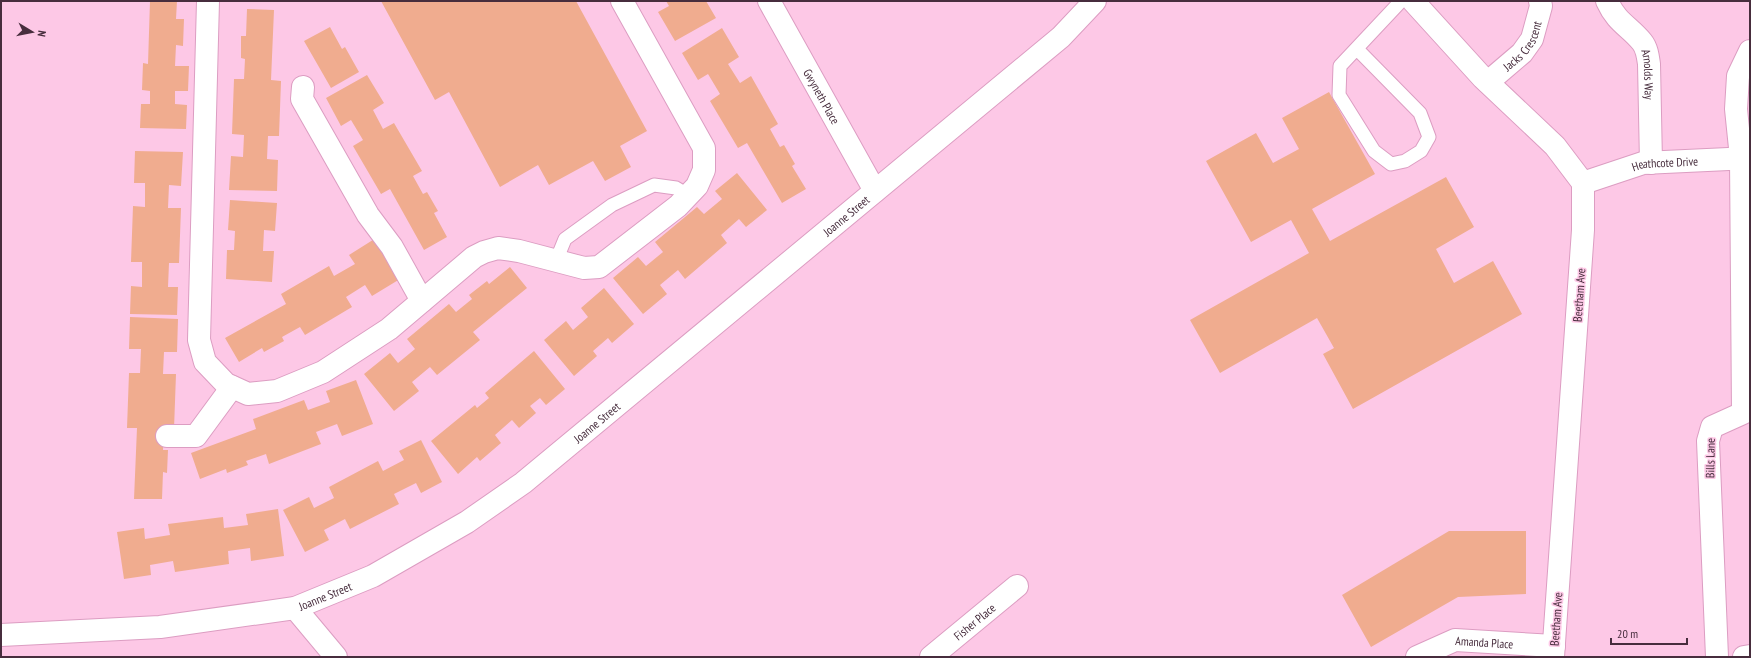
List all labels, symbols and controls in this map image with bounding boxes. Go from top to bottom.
north arrow [12,12,52,52]
street label: Jacks Crescent [1499,19,1544,74]
text: N [34,30,49,38]
street label: Arnolds Way [1639,47,1657,100]
street label: Gwyneth Place [801,66,844,127]
street label: Heathcote Drive [1630,153,1698,174]
street label: Joanne Street [819,191,873,240]
street label: Beetham Ave [1570,268,1588,322]
street label: Joanne Street [569,398,623,446]
street label: Bills Lane [1702,438,1718,478]
street label: Joanne Street [295,578,354,614]
street label: Beetham Ave [1547,592,1565,646]
street label: Fisher Place [950,600,998,643]
scale bar [1611,620,1687,646]
text: 20 m [1617,626,1638,641]
street label: Amanda Place [1455,633,1514,651]

